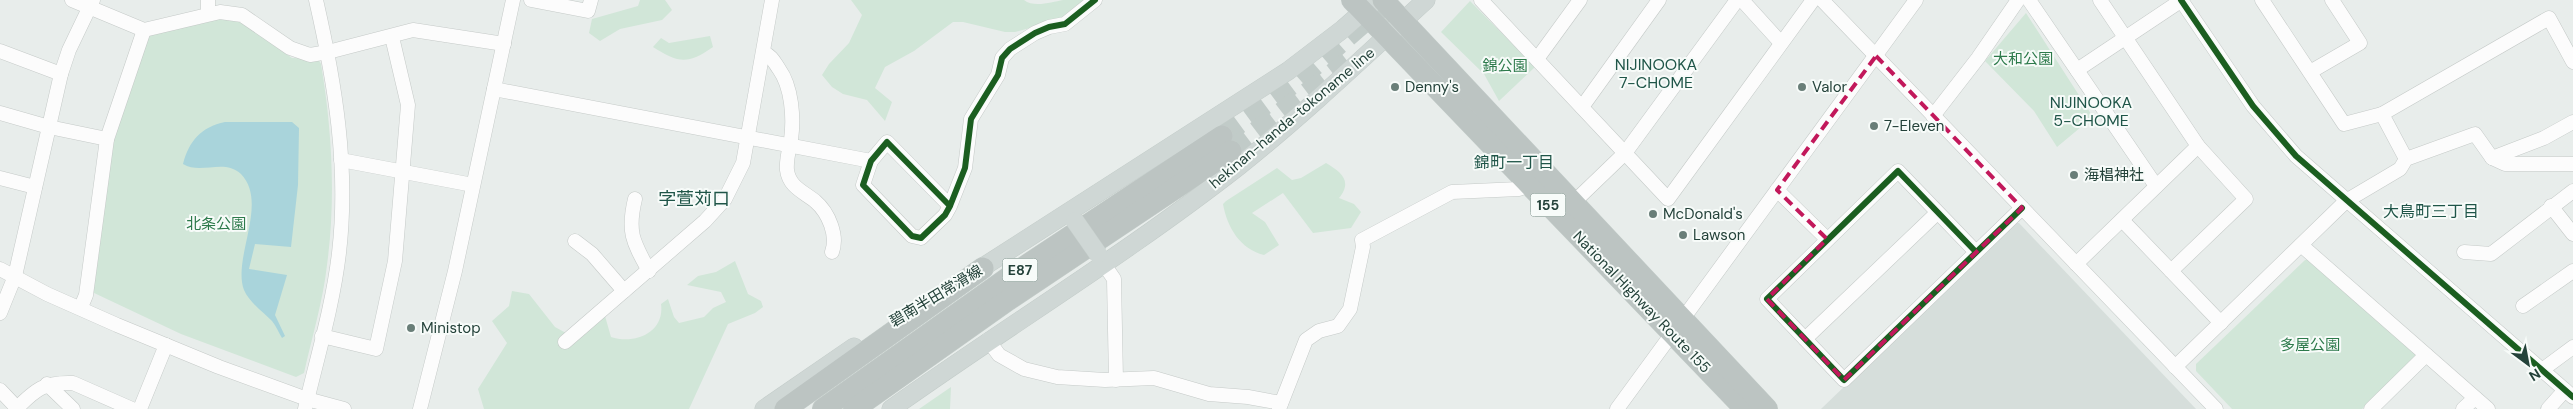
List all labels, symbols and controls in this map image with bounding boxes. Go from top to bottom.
street label: hekinan-handa-tokoname line [1205,43,1379,193]
park label: 大和公園 [1993,49,2053,69]
district label: NIJINOOKA 7-CHOME [1615,54,1698,93]
park label: 錦公園 [1482,56,1528,76]
place label: Denny's [1405,77,1459,97]
place label: Valor [1812,77,1848,97]
marker: Denny's [1389,81,1401,93]
marker: Valor [1796,81,1808,93]
district label: NIJINOOKA 5-CHOME [2050,92,2133,131]
place label: 7-Eleven [1884,116,1944,136]
marker: 7-Eleven [1868,120,1880,132]
district label: 錦町一丁目 [1474,152,1554,173]
place label: 海椙神社 [2084,165,2144,185]
marker: 海椙神社 [2068,169,2080,181]
district label: 字萱苅口 [658,187,730,211]
road number: 155 [1530,194,1566,216]
district label: 大鳥町三丁目 [2383,201,2479,222]
place label: McDonald's [1663,204,1743,224]
marker: McDonald's [1647,208,1659,220]
park label: 北条公園 [186,214,246,234]
place label: Lawson [1693,225,1745,245]
street label: National Highway Route 155 [1569,227,1715,377]
marker: Lawson [1677,229,1689,241]
road number: E87 [1002,258,1038,282]
street label: 碧南半田常滑線 [886,260,986,332]
place label: Ministop [421,318,481,338]
marker: Ministop [405,322,417,334]
park label: 多屋公園 [2280,335,2340,355]
north arrow [2503,339,2553,389]
text: N [2526,365,2544,385]

